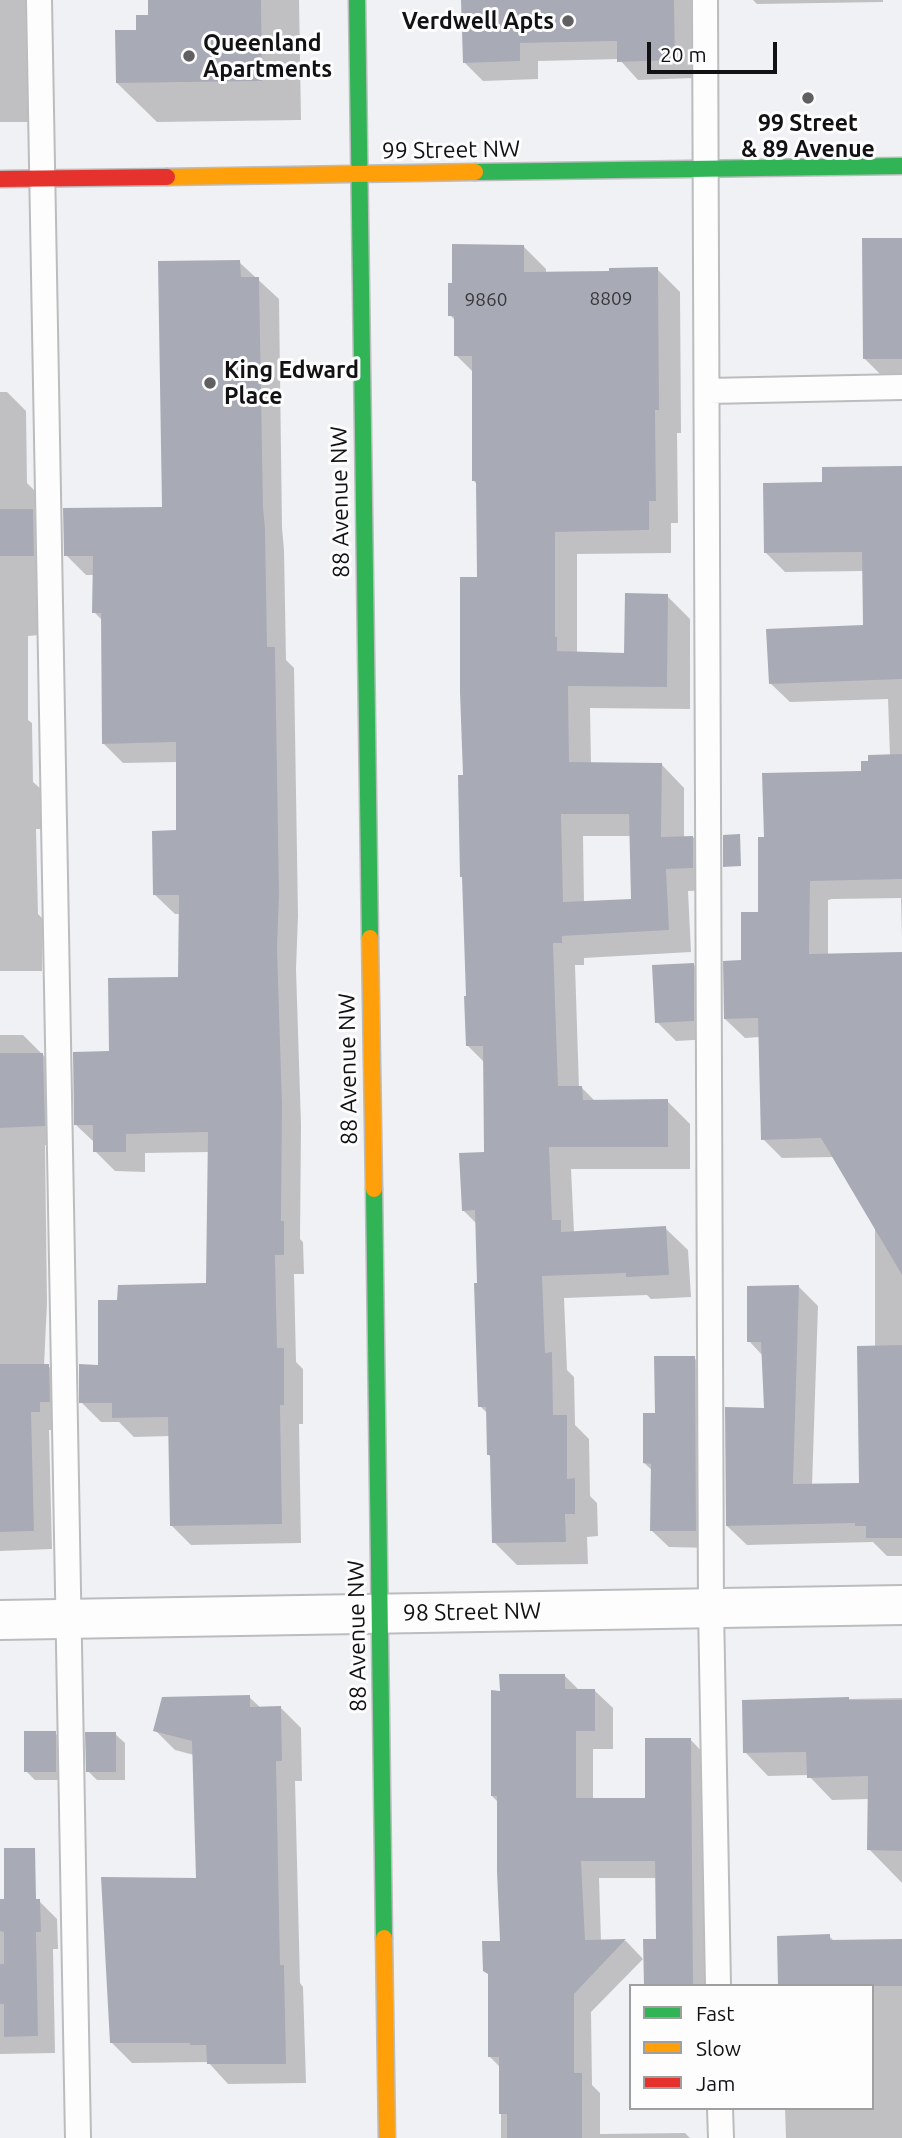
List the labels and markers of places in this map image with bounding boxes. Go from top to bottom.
place label: Verdwell Apts [402,7,554,35]
marker: Verdwell Apts [560,13,576,29]
place label: Queenland Apartments [203,29,332,83]
marker: Queenland Apartments [181,48,197,64]
marker: 99 Street & 89 Avenue [800,90,816,106]
place label: 99 Street & 89 Avenue [741,109,875,163]
place label: King Edward Place [224,356,359,410]
marker: King Edward Place [202,375,218,391]

